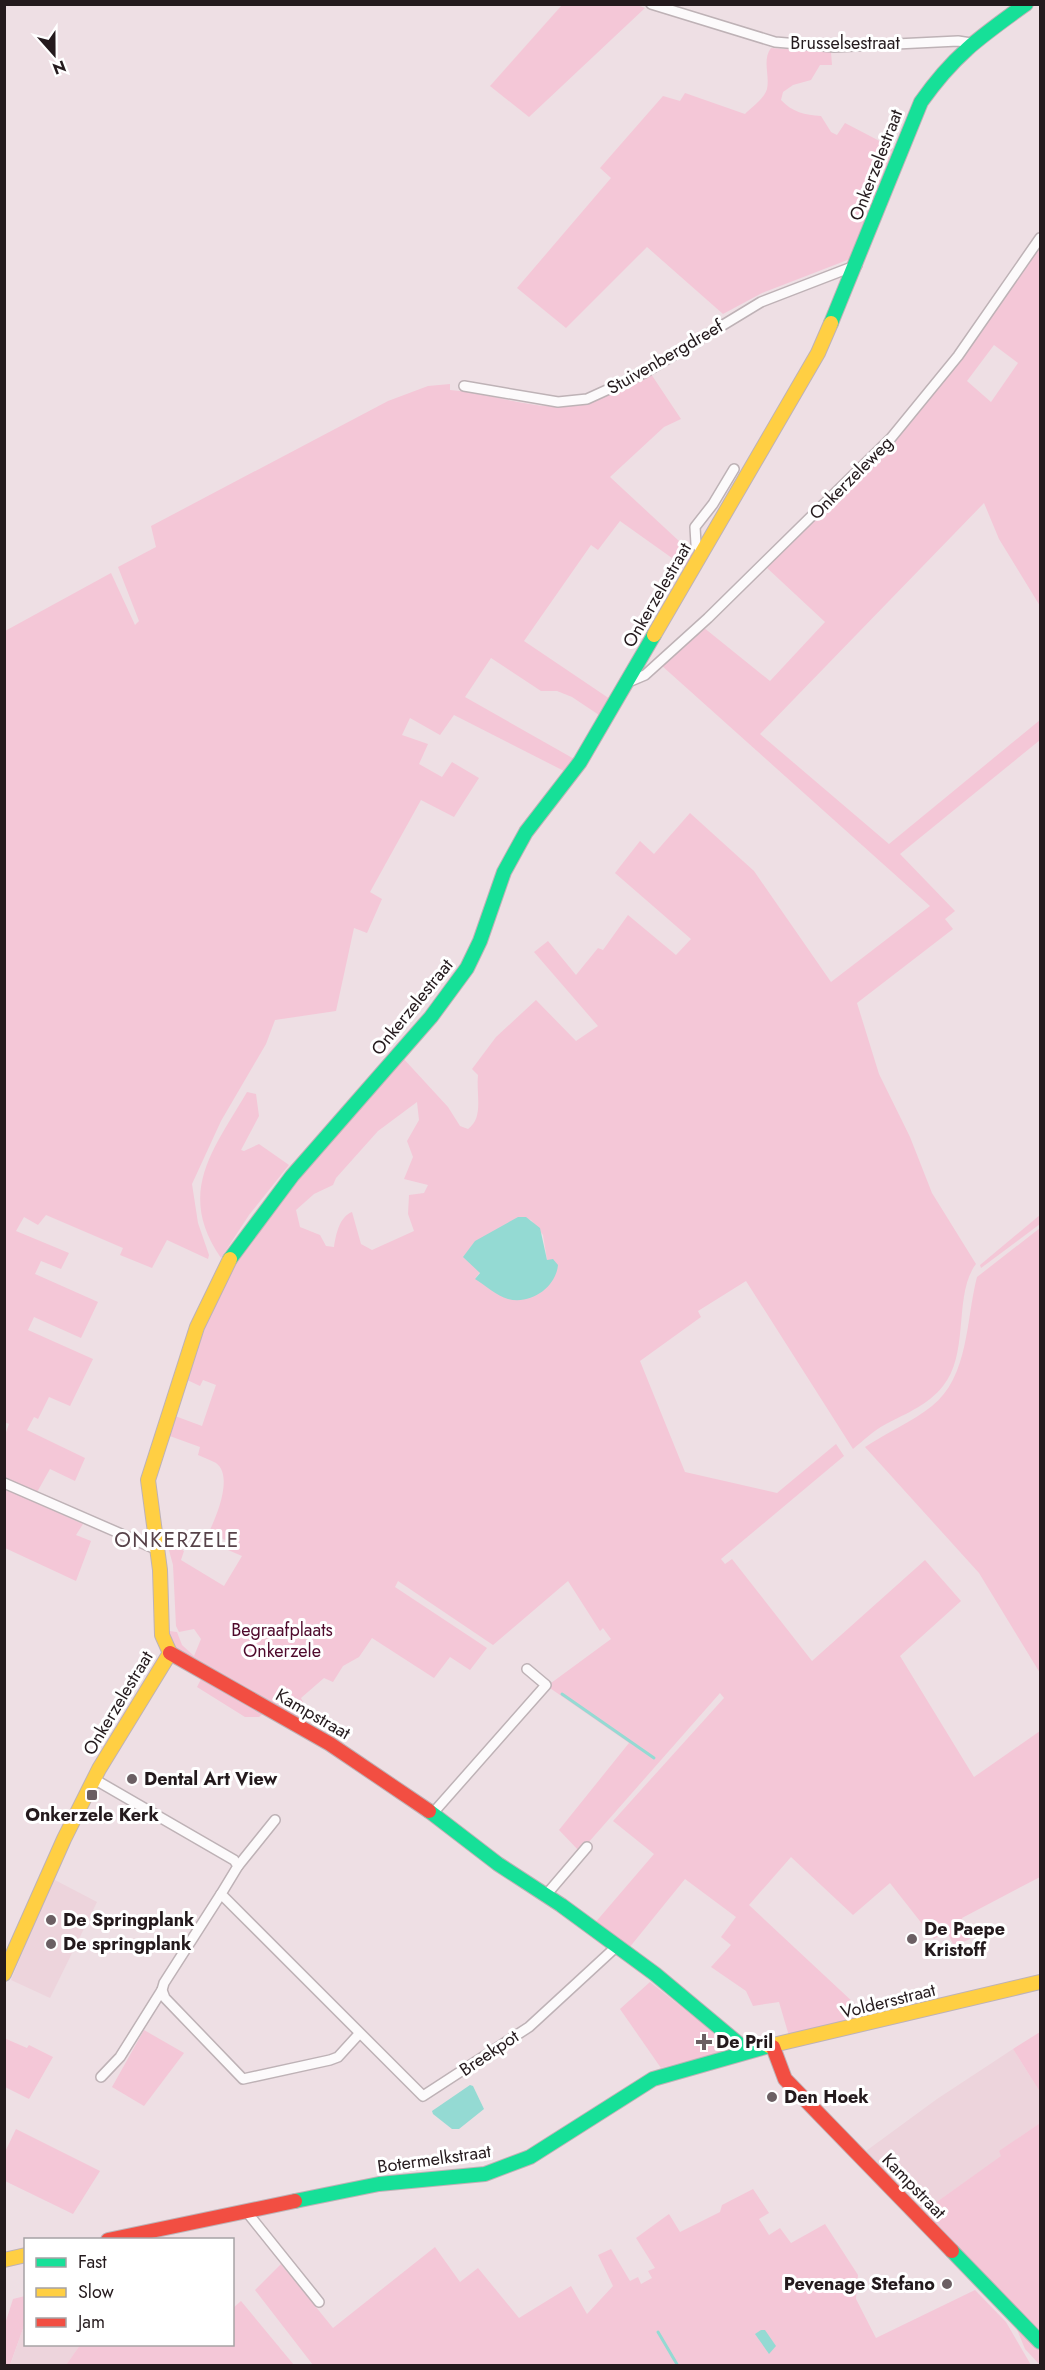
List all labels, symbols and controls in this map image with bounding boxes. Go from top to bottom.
north arrow [24,24,84,84]
street label: Brusselsestraat [790,30,900,56]
text: N [49,55,69,81]
street label: Onkerzelestraat [843,105,909,224]
street label: Stuivenbergdreef [602,313,729,401]
street label: Onkerzeleweg [803,430,899,526]
street label: Onkerzelestraat [616,537,698,652]
street label: Onkerzelestraat [365,953,459,1061]
district label: ONKERZELE [114,1525,240,1555]
park label: Begraafplaats Onkerzele [231,1617,333,1664]
street label: Onkerzelestraat [77,1645,160,1760]
street label: Kampstraat [271,1682,356,1746]
place label: Dental Art View [144,1766,278,1792]
marker: Dental Art View [125,1772,139,1786]
marker: Onkerzele Kerk [85,1788,99,1802]
place label: Onkerzele Kerk [25,1802,159,1828]
place label: De Springplank [63,1907,195,1933]
marker: De Springplank [44,1913,58,1927]
place label: De Paepe Kristoff [924,1916,1005,1963]
place label: De springplank [63,1931,192,1957]
marker: De Paepe Kristoff [905,1932,919,1946]
marker: De springplank [44,1937,58,1951]
street label: Voldersstraat [838,1977,939,2025]
street label: Breekpot [454,2023,525,2082]
place label: De Pril [716,2029,773,2055]
marker: De Pril [697,2035,711,2049]
place label: Den Hoek [784,2084,869,2110]
marker: Den Hoek [765,2090,779,2104]
street label: Botermelkstraat [376,2138,493,2180]
street label: Kampstraat [876,2147,952,2225]
legend [24,2238,234,2346]
text: Fast [78,2249,107,2275]
place label: Pevenage Stefano [784,2271,935,2297]
marker: Pevenage Stefano [940,2277,954,2291]
text: Slow [78,2279,115,2305]
text: Jam [76,2309,105,2335]

